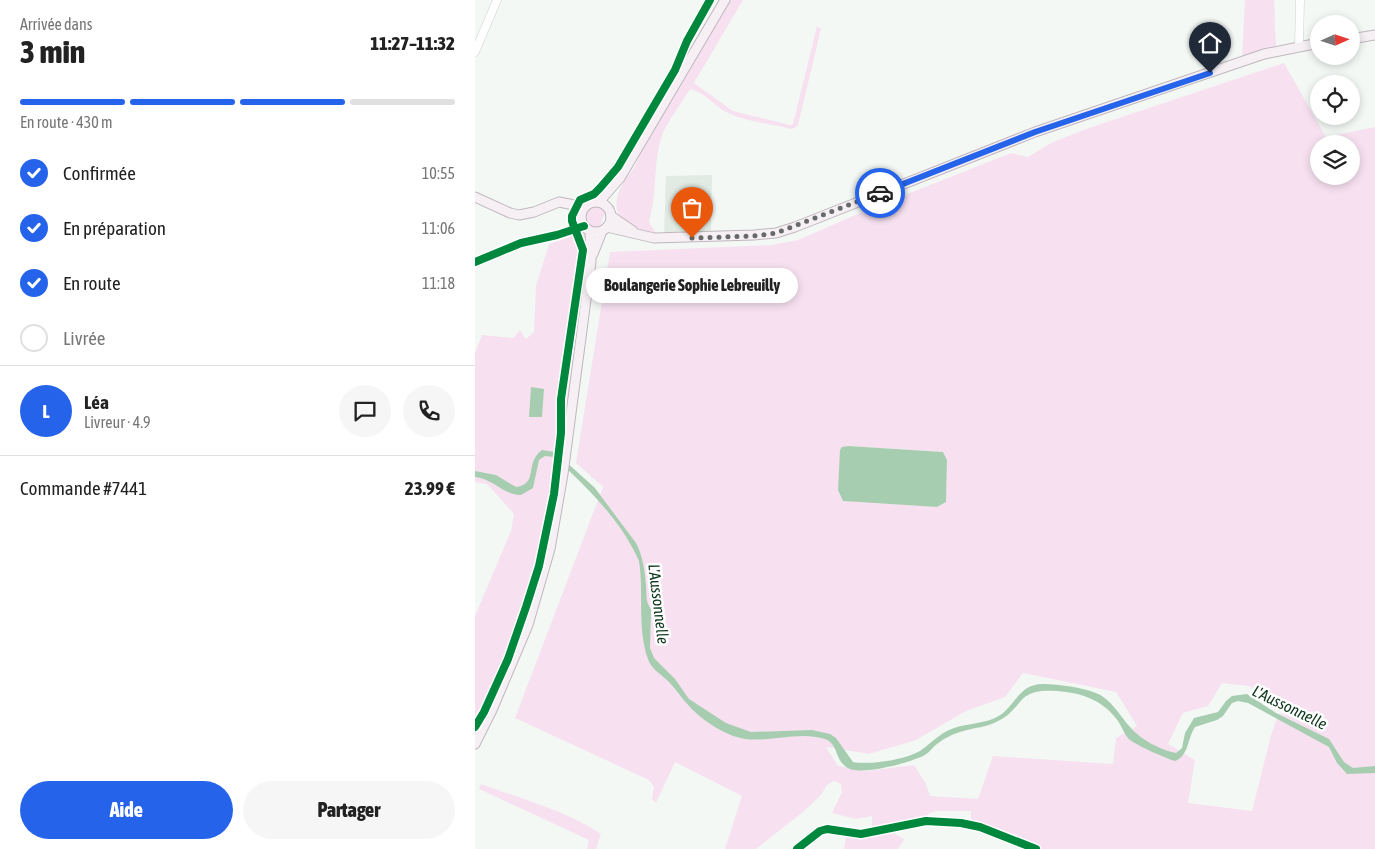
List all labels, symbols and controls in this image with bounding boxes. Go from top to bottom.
text: Arrivée dans [20,15,92,33]
north arrow [1310,15,1360,65]
map controls [1310,15,1360,185]
pin [1189,22,1231,73]
icon: home [1196,29,1224,57]
text: 11:27–11:32 [370,32,455,54]
text: 3 min [20,33,85,70]
button: locate [1310,75,1360,125]
text: En route · 430 m [20,113,113,131]
button: layers [1310,135,1360,185]
icon: check [20,159,48,187]
text: Confirmée [63,162,136,184]
text: 10:55 [422,164,455,182]
courier [855,168,905,218]
icon: car [866,179,894,207]
pin [671,187,713,238]
icon: bag [678,194,706,222]
icon: check [20,214,48,242]
text: En préparation [63,217,166,239]
text: 11:06 [422,219,455,237]
callout: Boulangerie Sophie Lebreuilly [586,268,798,303]
icon: check [20,269,48,297]
text: En route [63,272,121,294]
text: 11:18 [422,274,455,292]
text: Boulangerie Sophie Lebreuilly [604,276,780,294]
text: Livrée [63,327,105,349]
button: chat [339,385,391,437]
button: phone [403,385,455,437]
text: Léa [84,391,109,413]
text: L [42,400,50,422]
text: Livreur · 4.9 [84,413,151,431]
text: Commande #7441 [20,477,147,499]
text: 23.99 € [405,477,455,499]
water label: L'Aussonnelle [645,563,673,645]
water label: L'Aussonnelle [1250,681,1330,733]
button: Aide [20,781,233,839]
button: Partager [243,781,455,839]

